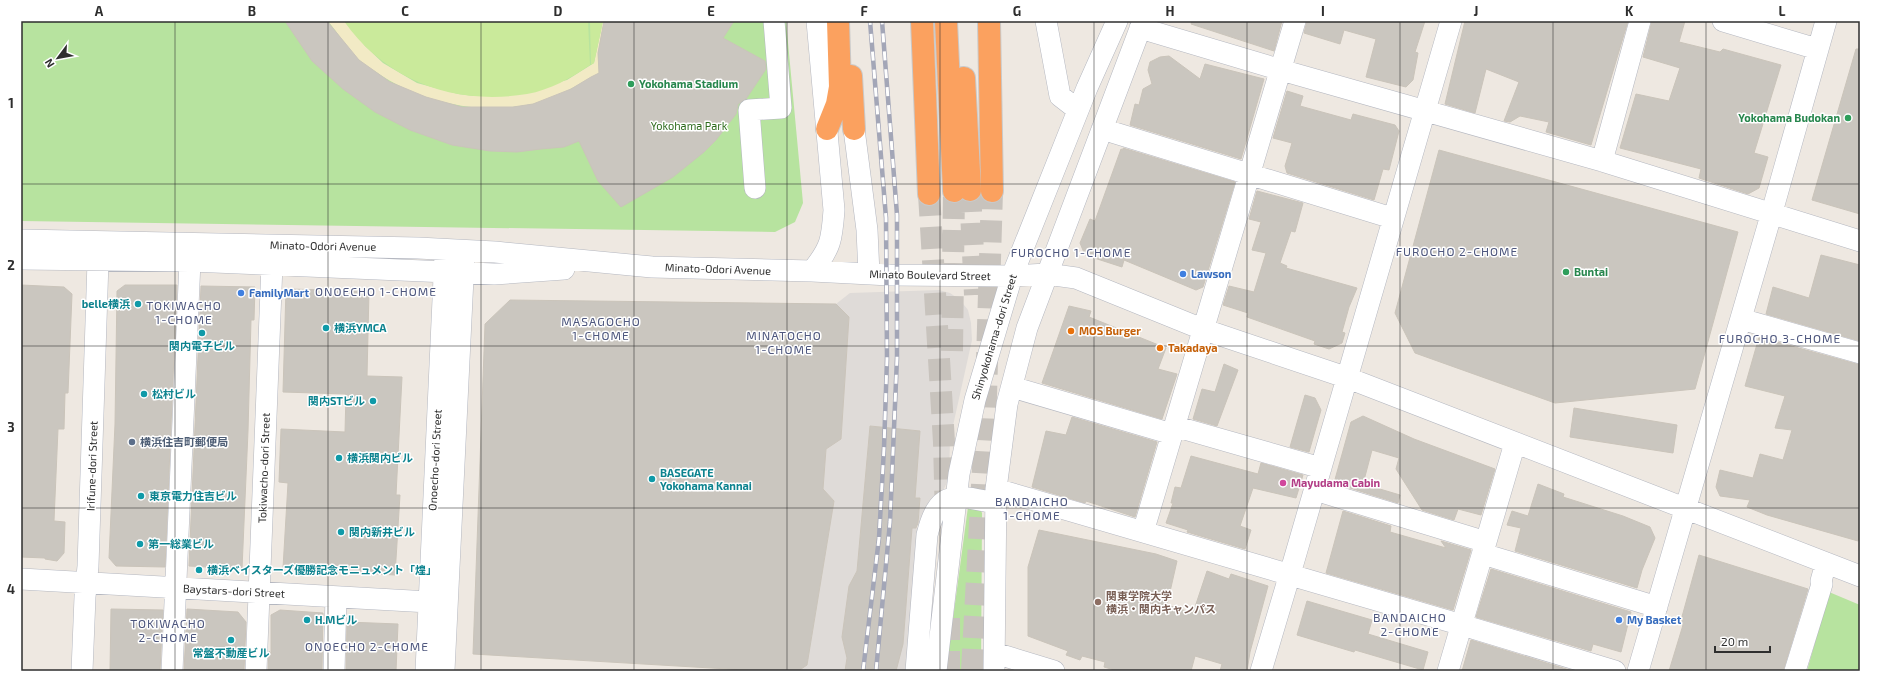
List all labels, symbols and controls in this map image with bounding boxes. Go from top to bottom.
text: A [95,3,104,19]
text: B [248,3,256,19]
text: C [401,3,409,19]
text: D [554,3,563,19]
text: E [707,3,715,19]
text: F [860,3,868,19]
text: G [1013,3,1021,19]
text: H [1166,3,1175,19]
text: I [1321,3,1325,19]
text: J [1474,3,1478,19]
text: K [1625,3,1634,19]
text: L [1779,3,1786,19]
north arrow [38,38,78,78]
text: N [41,57,57,70]
place label: Yokohama Stadium [639,77,738,90]
marker: Yokohama Stadium [626,79,636,89]
text: 1 [8,95,14,111]
place label: Yokohama Budokan [1738,111,1840,124]
marker: Yokohama Budokan [1843,113,1853,123]
park label: Yokohama Park [651,119,728,132]
street label: Minato-Odori Avenue [270,238,376,253]
district label: FUROCHO 2-CHOME [1396,244,1518,258]
district label: FUROCHO 1-CHOME [1011,245,1131,259]
text: 2 [7,257,15,273]
street label: Minato-Odori Avenue [665,260,771,277]
place label: Buntai [1574,265,1608,278]
street label: Minato Boulevard Street [869,267,991,282]
place label: Lawson [1191,267,1231,280]
marker: Buntai [1561,267,1571,277]
marker: Lawson [1178,269,1188,279]
street label: Shinyokohama-dori Street [968,272,1019,401]
district label: ONOECHO 1-CHOME [315,284,437,298]
place label: FamilyMart [249,286,309,300]
marker: FamilyMart [236,288,246,298]
place label: belle横浜 [82,297,130,310]
district label: TOKIWACHO 1-CHOME [146,298,222,326]
marker: belle横浜 [133,299,143,309]
district label: MASAGOCHO 1-CHOME [561,314,641,342]
place label: 横浜YMCA [334,321,387,334]
marker: 横浜YMCA [321,323,331,333]
place label: MOS Burger [1079,324,1141,337]
marker: MOS Burger [1066,326,1076,336]
marker: 関内電子ビル [197,328,207,338]
district label: MINATOCHO 1-CHOME [746,328,822,356]
district label: FUROCHO 3-CHOME [1719,331,1841,345]
place label: 関内電子ビル [169,339,235,352]
place label: Takadaya [1168,341,1218,355]
marker: Takadaya [1155,343,1165,353]
place label: 松村ビル [152,387,196,400]
marker: 松村ビル [139,389,149,399]
place label: 関内STビル [308,394,365,407]
marker: 関内STビル [368,396,378,406]
street label: Onoecho-dori Street [425,409,444,511]
street label: Tokiwacho-dori Street [255,413,272,523]
text: 3 [7,419,15,435]
street label: Irifune-dori Street [83,421,100,511]
place label: 横浜住吉町郵便局 [140,435,228,448]
marker: 横浜住吉町郵便局 [127,437,137,447]
place label: 横浜関内ビル [347,451,413,464]
marker: 横浜関内ビル [334,453,344,463]
place label: BASEGATE Yokohama Kannai [660,466,752,492]
marker: BASEGATE Yokohama Kannai [647,474,657,484]
place label: Mayudama Cabin [1291,476,1380,490]
marker: Mayudama Cabin [1278,478,1288,488]
place label: 東京電力住吉ビル [149,489,237,502]
marker: 東京電力住吉ビル [136,491,146,501]
district label: BANDAICHO 1-CHOME [995,494,1069,522]
place label: 関内新井ビル [349,525,415,538]
marker: 関内新井ビル [336,527,346,537]
place label: 第一総業ビル [148,537,214,550]
marker: 第一総業ビル [135,539,145,549]
place label: 横浜ベイスターズ優勝記念モニュメント「煌」 [207,563,437,576]
marker: 横浜ベイスターズ優勝記念モニュメント「煌」 [194,565,204,575]
text: 4 [7,581,15,597]
street label: Baystars-dori Street [183,581,285,600]
place label: 関東学院大学 横浜・関内キャンパス [1106,589,1216,615]
marker: 関東学院大学 横浜・関内キャンパス [1093,597,1103,607]
district label: BANDAICHO 2-CHOME [1373,610,1447,638]
place label: H.Mビル [315,613,357,626]
place label: My Basket [1627,613,1682,627]
marker: H.Mビル [302,615,312,625]
marker: My Basket [1614,615,1624,625]
district label: TOKIWACHO 2-CHOME [130,616,206,644]
scale bar [1715,628,1770,654]
text: 20 m [1721,634,1748,648]
marker: 常盤不動産ビル [226,635,236,645]
district label: ONOECHO 2-CHOME [305,639,429,653]
place label: 常盤不動産ビル [193,646,270,659]

